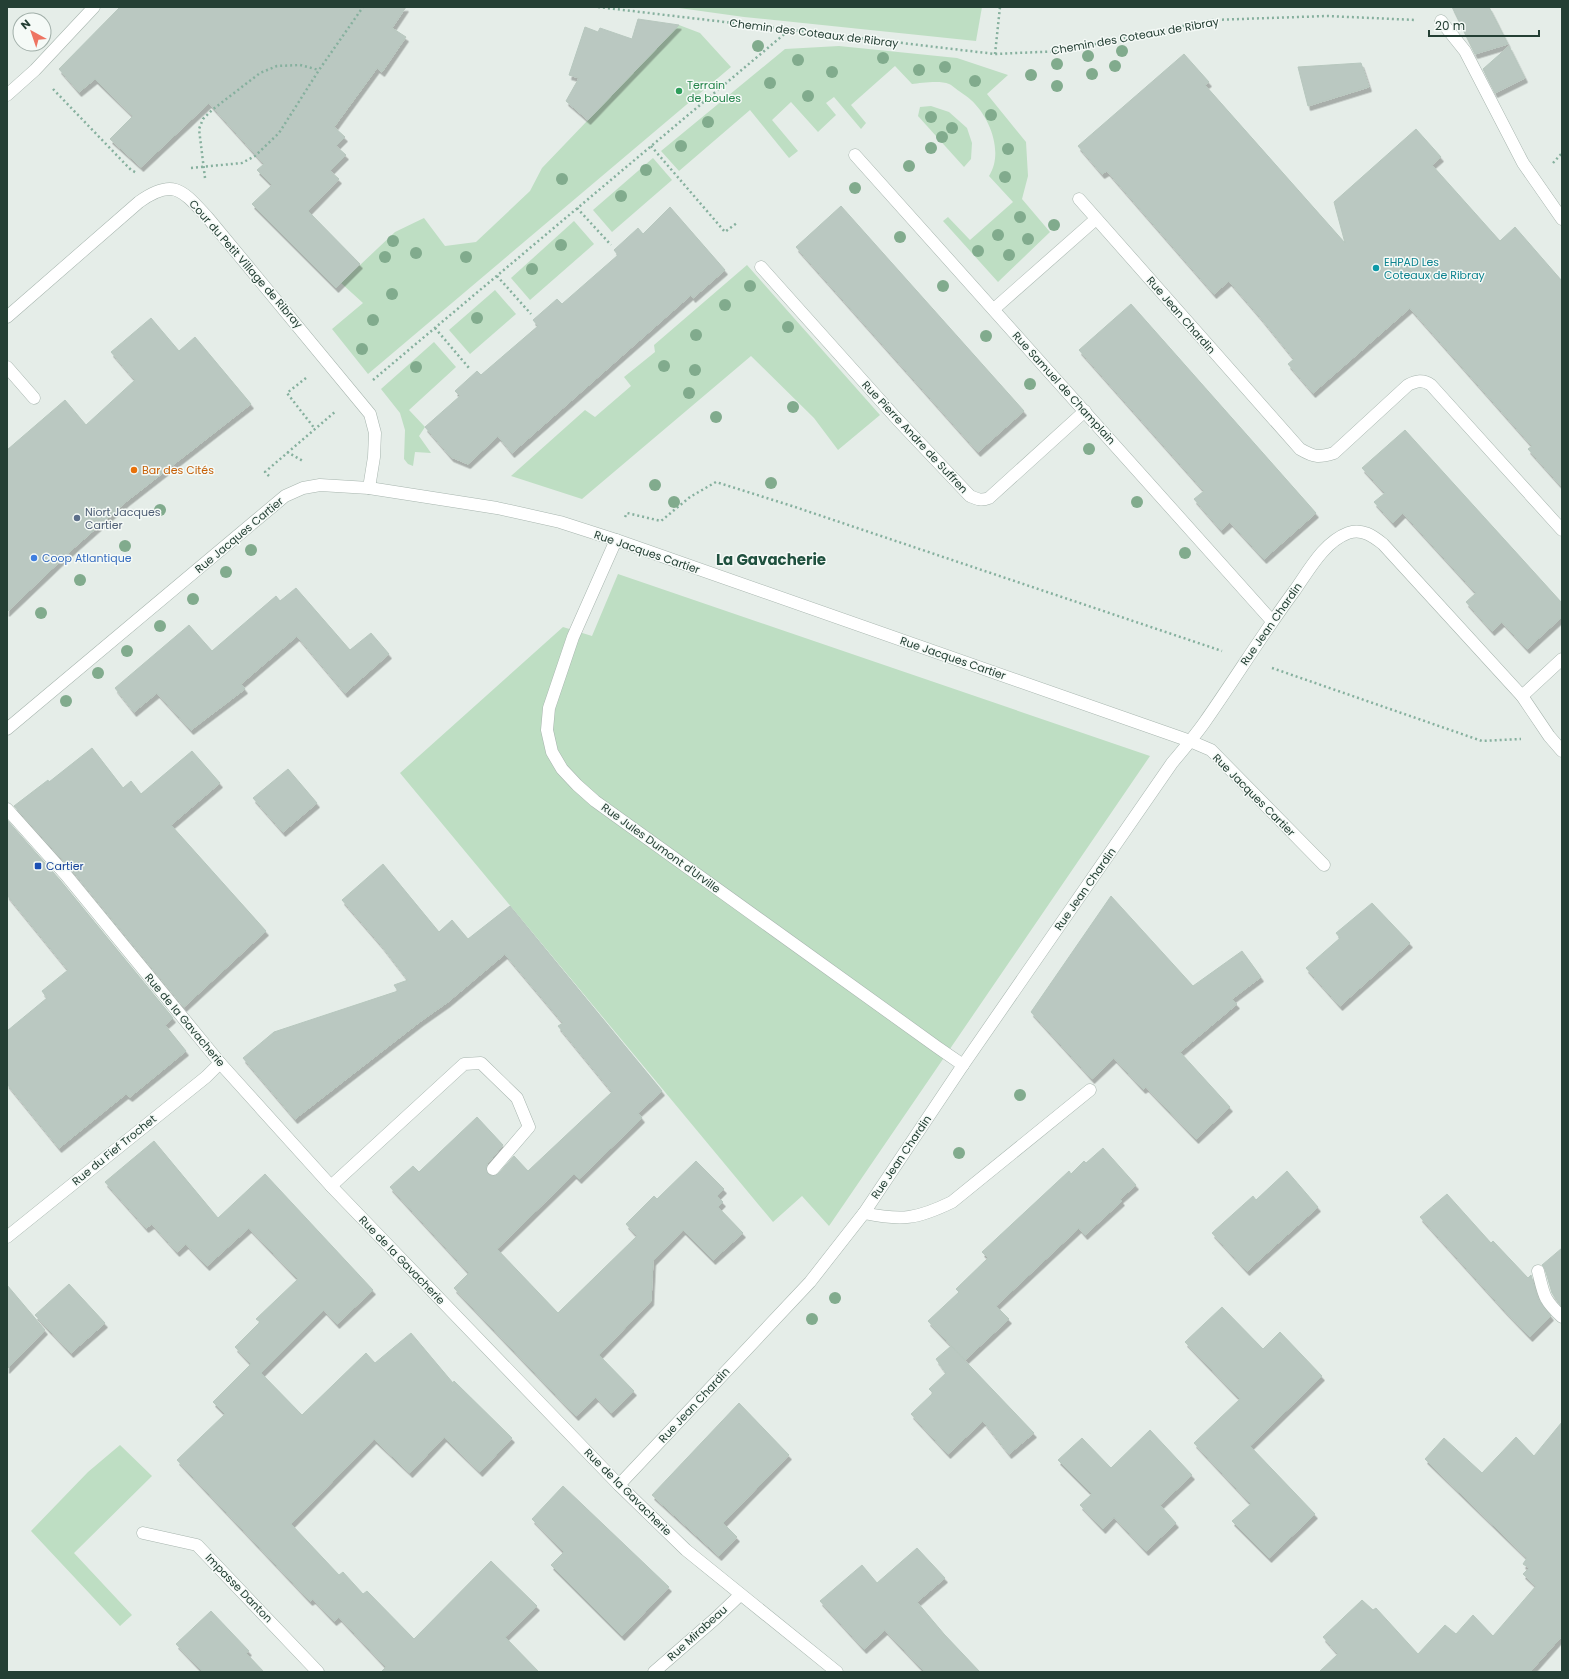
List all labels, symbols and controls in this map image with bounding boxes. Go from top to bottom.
north arrow [12,12,52,52]
scale bar [1429,12,1539,38]
street label: Chemin des Coteaux de Ribray [1050,13,1221,59]
street label: Chemin des Coteaux de Ribray [729,15,900,51]
text: N [17,16,34,33]
text: 20 m [1435,17,1465,34]
place label: Terrain de boules [687,77,741,106]
marker: Terrain de boules [674,86,684,96]
street label: Cour du Petit Village de Ribray [186,196,307,332]
place label: EHPAD Les Coteaux de Ribray [1384,254,1486,283]
marker: EHPAD Les Coteaux de Ribray [1371,263,1381,273]
street label: Rue Jean Chardin [1143,273,1219,357]
street label: Rue Samuel de Champlain [1009,328,1119,448]
street label: Rue Pierre Andre de Suffren [858,377,972,497]
place label: Bar des Cités [142,462,214,478]
marker: Bar des Cités [129,465,139,475]
street label: Rue Jacques Cartier [191,493,287,577]
place label: Niort Jacques Cartier [85,504,161,533]
marker: Niort Jacques Cartier [72,513,82,523]
street label: Rue Jacques Cartier [592,526,702,578]
district label: La Gavacherie [716,549,826,570]
place label: Coop Atlantique [42,550,132,566]
marker: Coop Atlantique [29,553,39,563]
street label: Rue Jean Chardin [1236,579,1306,669]
street label: Rue Jacques Cartier [898,632,1008,684]
street label: Rue Jacques Cartier [1209,750,1299,840]
street label: Rue Jules Dumont d'Urville [598,799,724,897]
street label: Rue Jean Chardin [1050,844,1120,934]
place label: Cartier [46,858,84,874]
marker: Cartier [33,861,43,871]
street label: Rue de la Gavacherie [141,970,229,1070]
street label: Rue du Fief Trochet [68,1111,160,1189]
street label: Rue Jean Chardin [867,1112,935,1202]
street label: Rue de la Gavacherie [355,1212,449,1308]
street label: Rue Jean Chardin [655,1364,733,1446]
street label: Rue de la Gavacherie [581,1445,675,1539]
street label: Impasse Danton [202,1550,276,1626]
street label: Rue Mirabeau [663,1602,731,1664]

